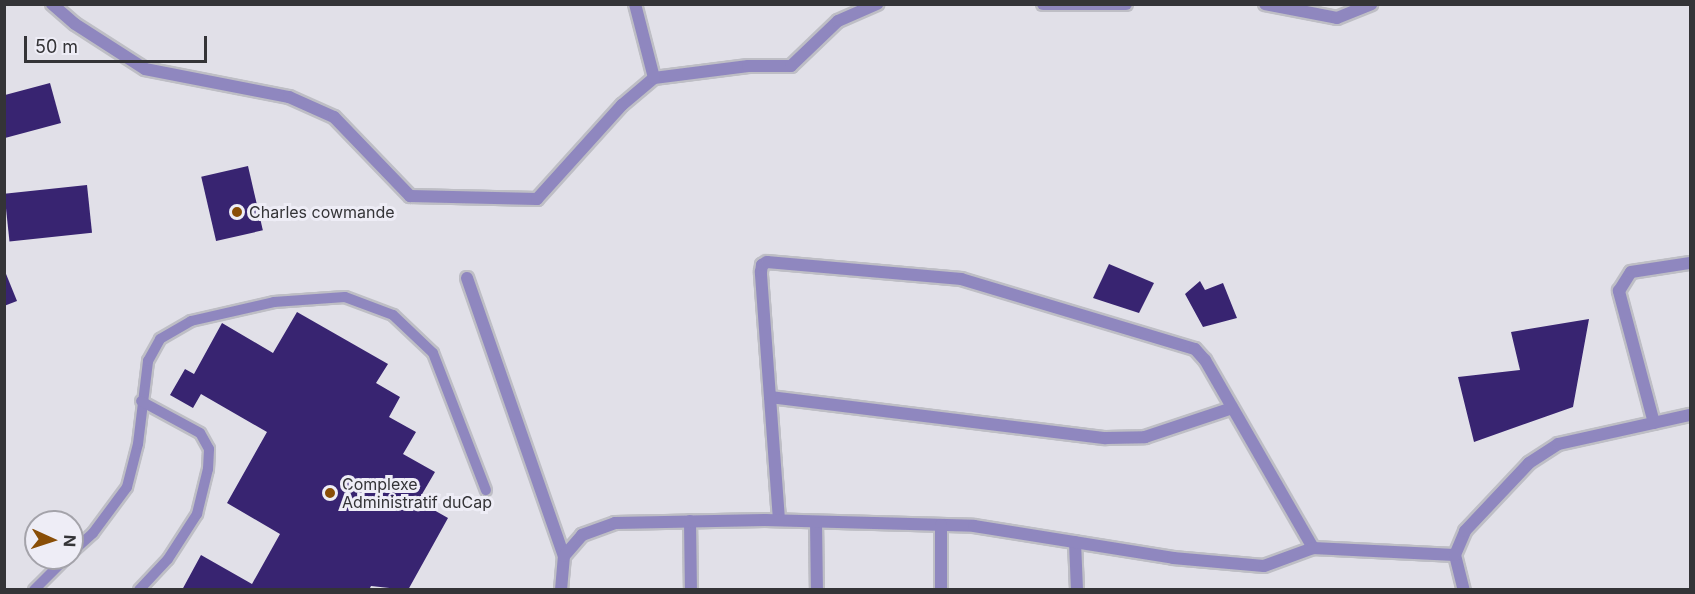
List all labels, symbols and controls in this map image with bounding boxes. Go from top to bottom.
scale bar [27,24,210,62]
text: 50 m [35,36,78,57]
place label: Charles cowmande [249,202,395,222]
marker: Charles cowmande [230,205,244,219]
place label: Complexe Administratif duCap [342,474,492,512]
marker: Complexe Administratif duCap [323,486,337,500]
north arrow [24,510,84,570]
text: N [60,534,80,547]

